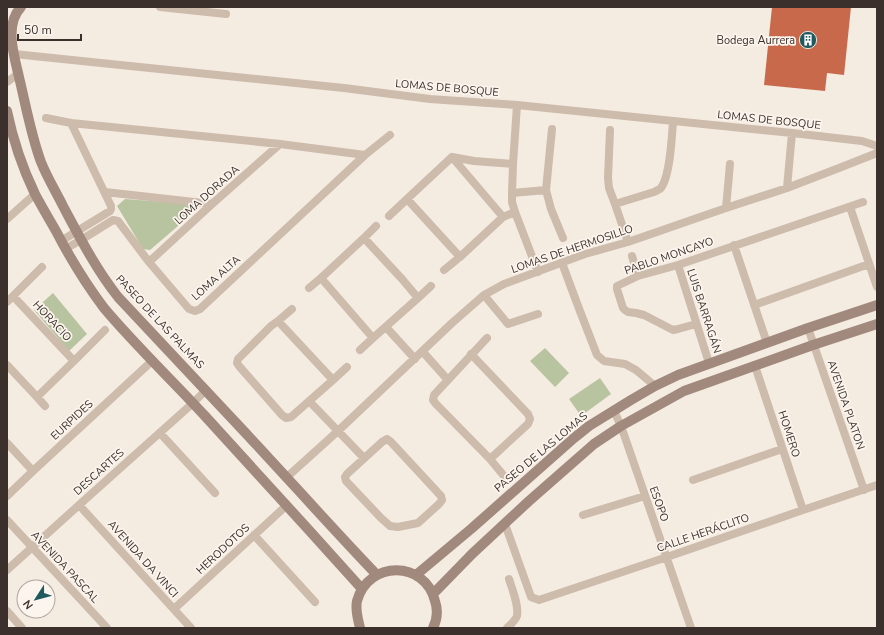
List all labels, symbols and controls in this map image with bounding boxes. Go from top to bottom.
scale bar [18,16,81,42]
text: 50 m [24,22,52,38]
building icon: Bodega Aurrera [798,30,818,50]
place label: Bodega Aurrera [717,33,795,48]
street label: LOMAS DE BOSQUE [395,76,499,100]
street label: LOMAS DE BOSQUE [717,107,821,133]
street label: LOMA DORADA [171,162,243,228]
street label: LOMAS DE HERMOSILLO [509,221,635,277]
street label: PABLO MONCAYO [622,234,716,278]
street label: LOMA ALTA [188,252,244,304]
street label: LUIS BARRAGÁN [683,266,726,355]
street label: PASEO DE LAS PALMAS [112,272,208,372]
street label: HORACIO [29,297,75,345]
street label: AVENIDA PLATON [824,358,868,452]
street label: EURPIDES [48,396,97,443]
street label: PASEO DE LAS LOMAS [491,408,591,495]
street label: HOMERO [774,409,804,459]
street label: DESCARTES [70,445,128,499]
street label: ESOPO [646,484,672,524]
street label: CALLE HERÁCLITO [654,509,751,556]
street label: AVENIDA DA VINCI [104,517,182,601]
street label: HERODOTOS [193,520,253,578]
street label: AVENIDA PASCAL [28,528,102,606]
north arrow [16,579,56,619]

